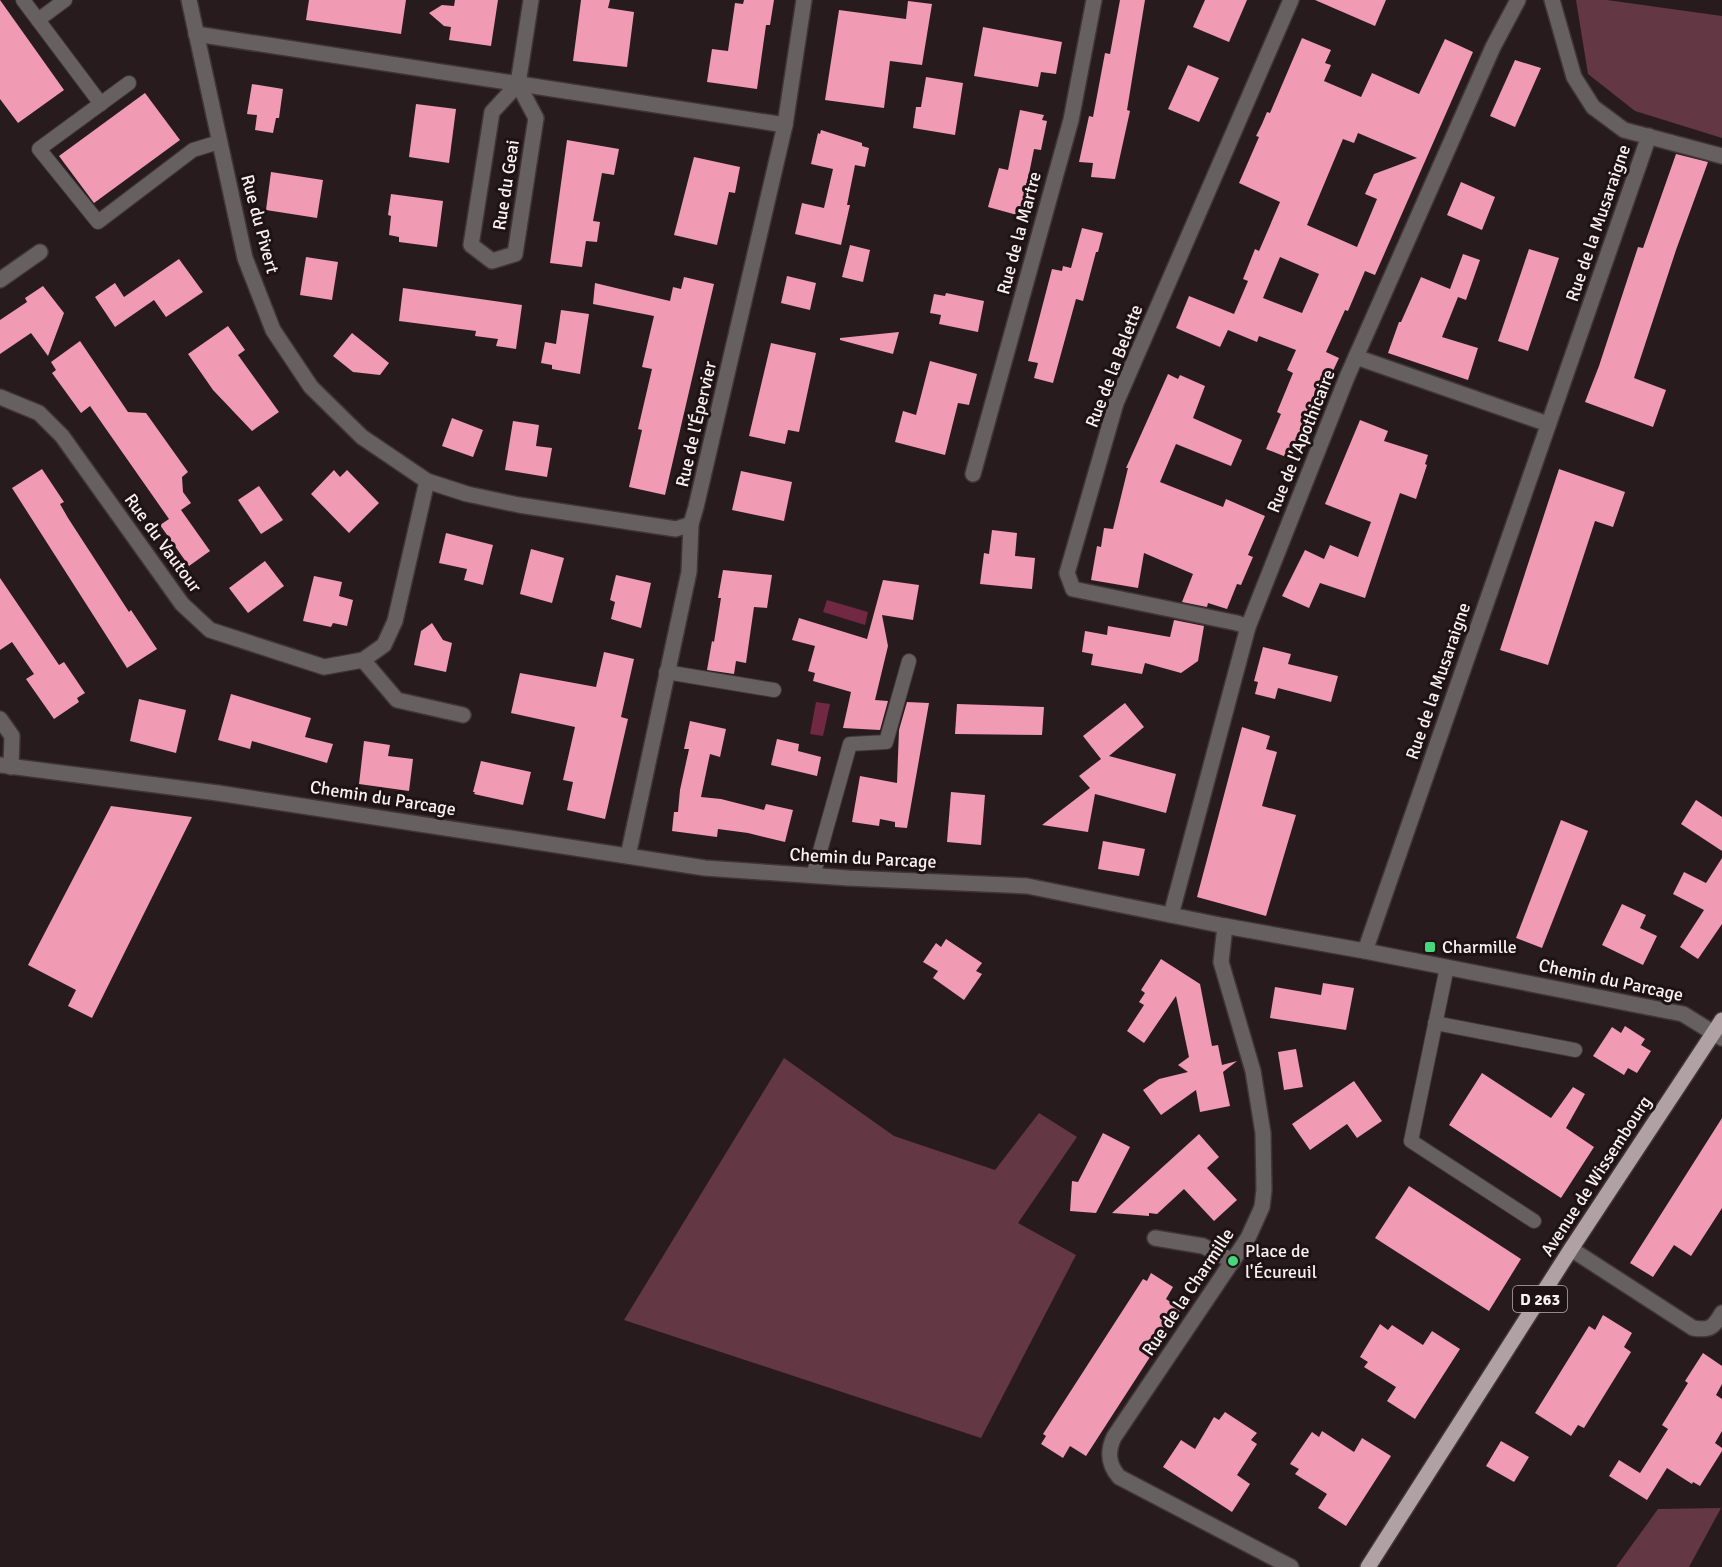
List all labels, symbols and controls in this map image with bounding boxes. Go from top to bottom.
street label: Rue du Geai [488,138,524,232]
street label: Rue de la Musaraigne [1561,142,1635,304]
street label: Rue de la Martre [992,169,1046,297]
street label: Rue du Pivert [236,172,284,276]
street label: Rue de la Belette [1081,302,1147,430]
street label: Rue de l'Épervier [671,359,721,489]
street label: Rue de l'Apothicaire [1262,366,1340,516]
street label: Rue du Vautour [120,489,207,597]
street label: Rue de la Musaraigne [1401,600,1475,762]
street label: Chemin du Parcage [309,776,457,820]
street label: Chemin du Parcage [789,843,937,873]
place label: Charmille [1442,936,1517,958]
marker: Charmille [1423,940,1437,954]
street label: Chemin du Parcage [1537,954,1685,1006]
street label: Avenue de Wissembourg [1536,1092,1656,1260]
street label: Rue de la Charmille [1137,1224,1239,1360]
place label: Place de l'Écureuil [1245,1240,1317,1283]
marker: Place de l'Écureuil [1226,1254,1240,1268]
road number: D 263 [1513,1286,1567,1312]

